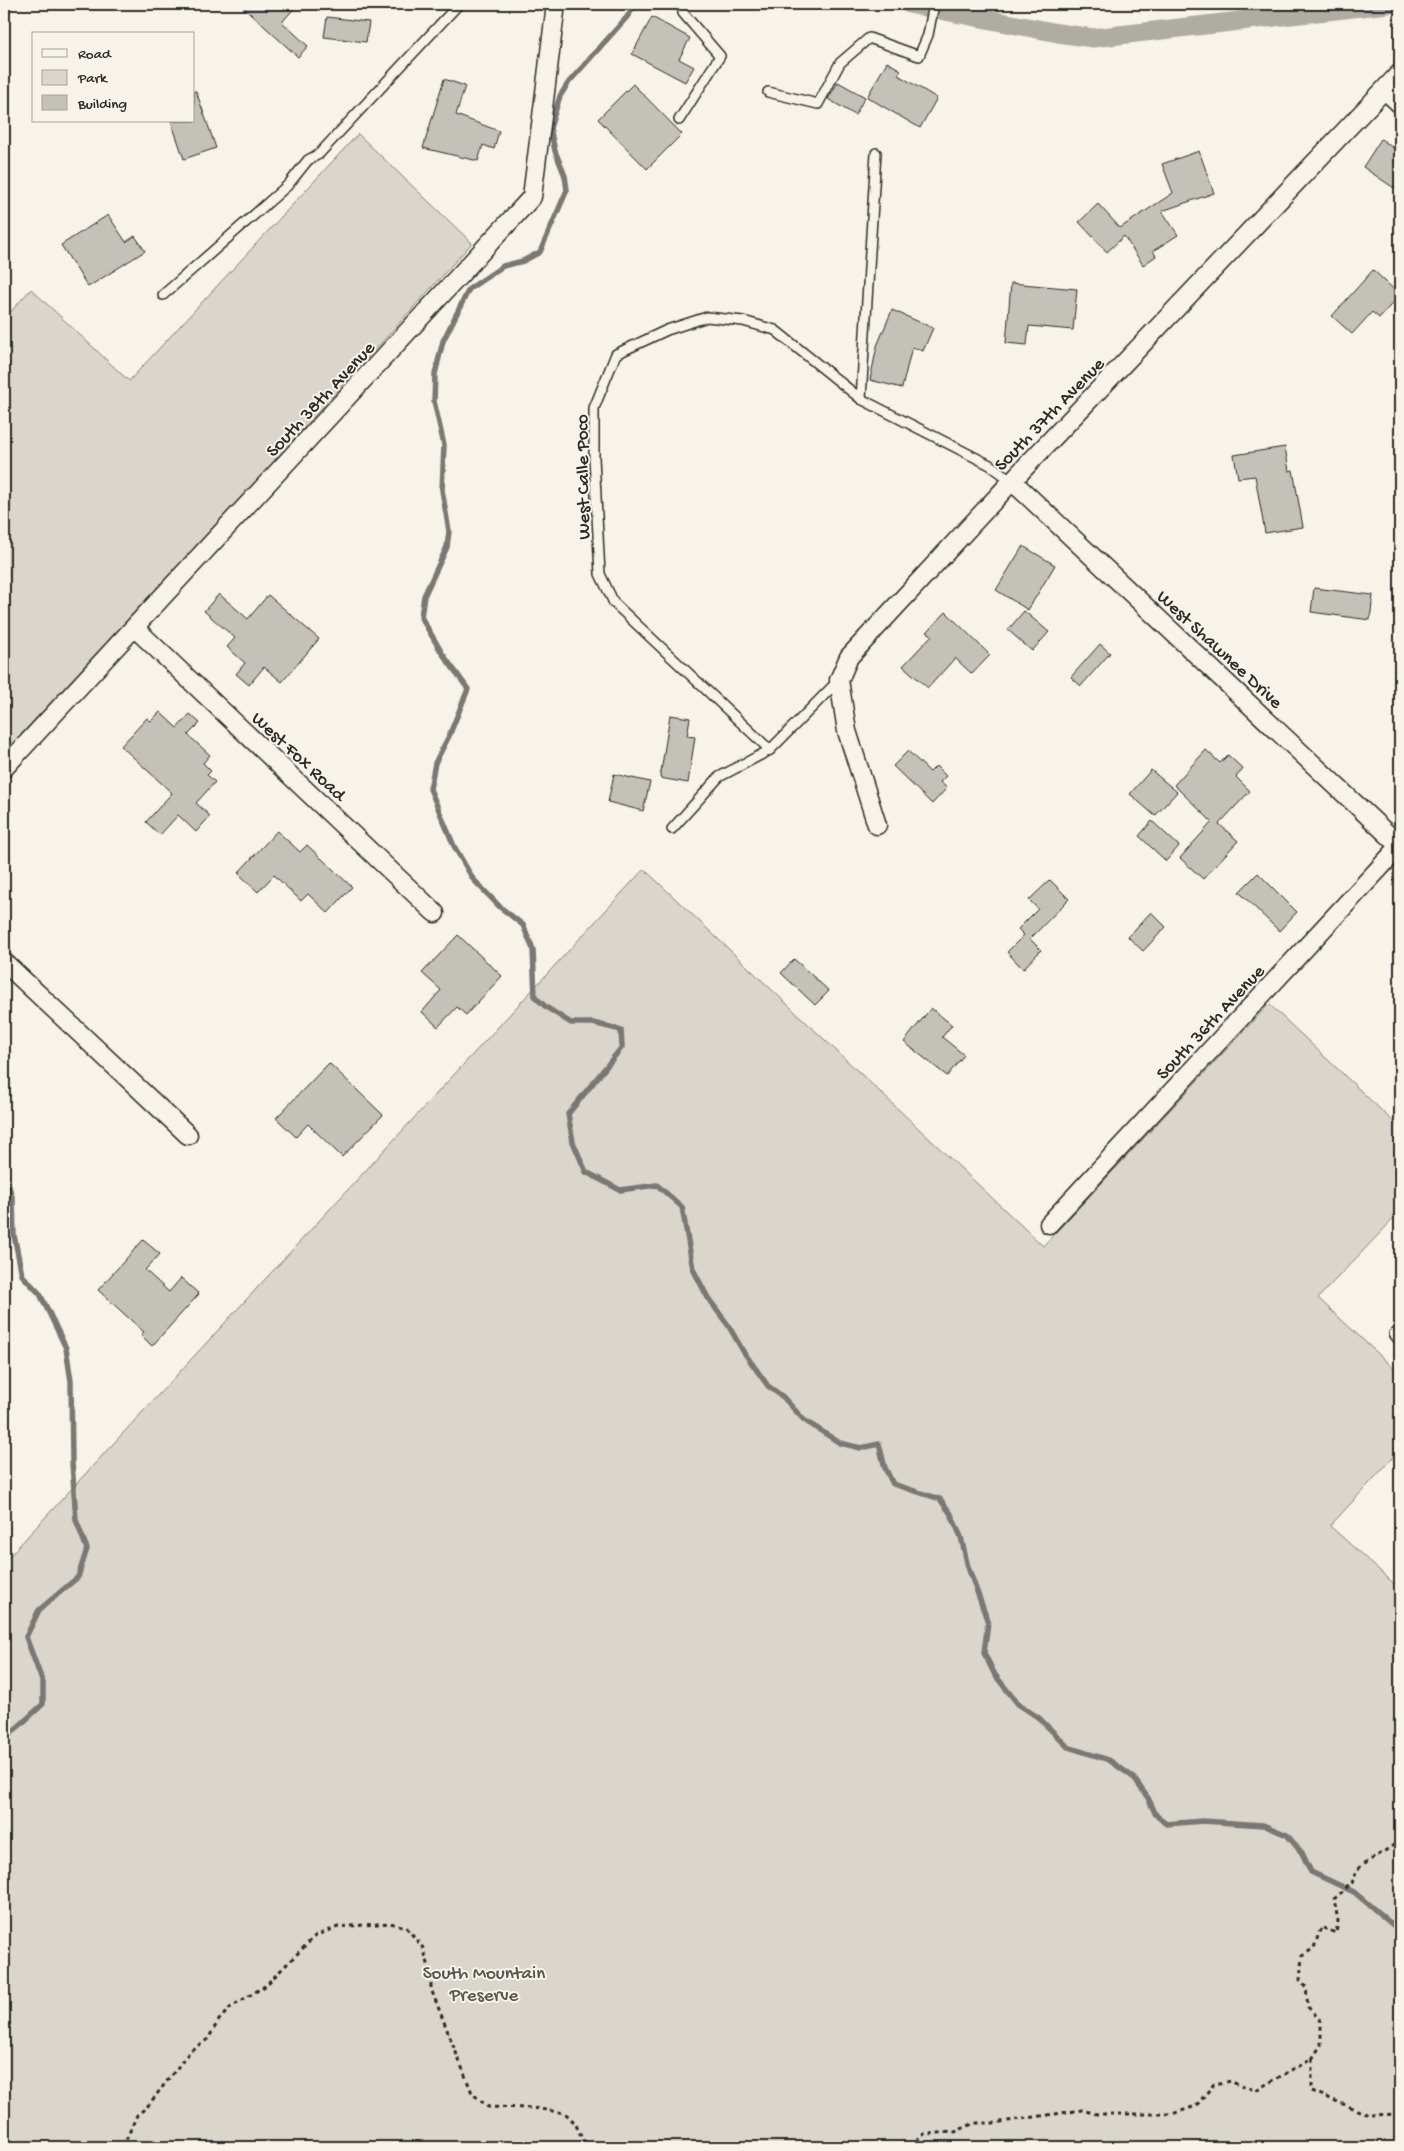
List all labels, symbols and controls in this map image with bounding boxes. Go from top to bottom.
legend [32,32,195,122]
text: Road [78,46,112,64]
text: Park [77,70,108,88]
text: Building [77,96,127,114]
street label: South 38th Avenue [262,338,381,463]
street label: South 37th Avenue [990,354,1111,477]
street label: West Calle Poco [572,414,597,540]
street label: West Shawnee Drive [1151,586,1287,715]
street label: West Fox Road [246,708,351,808]
street label: South 36th Avenue [1152,961,1271,1086]
park label: South Mountain Preserve [423,1963,545,2008]

